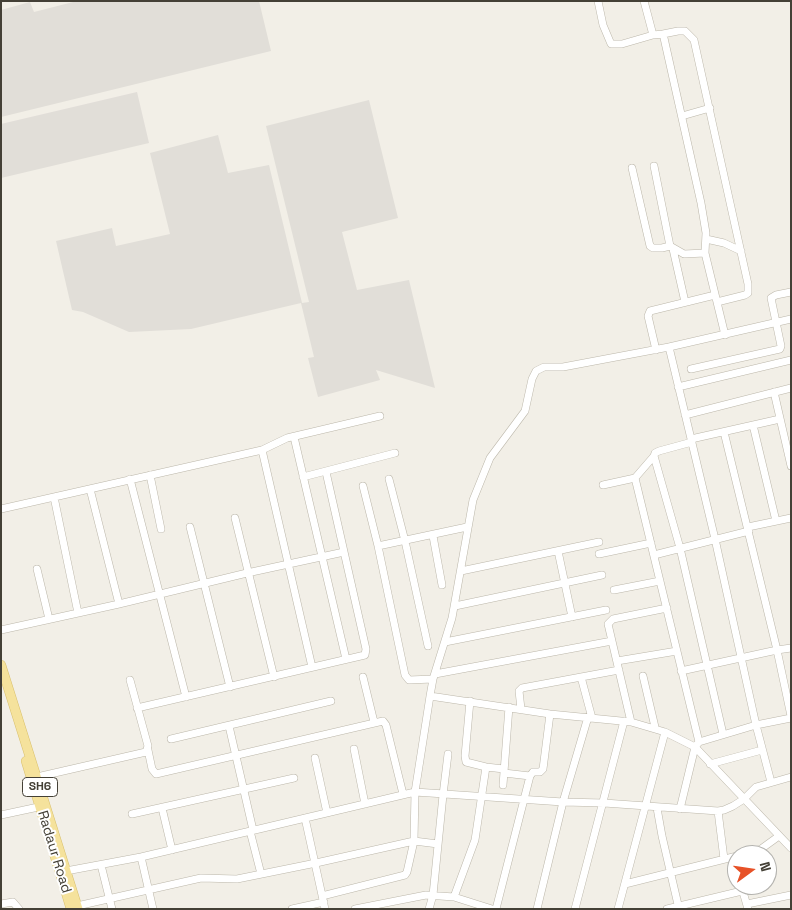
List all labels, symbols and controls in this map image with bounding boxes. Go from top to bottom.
road number: SH6 [22,778,58,796]
street label: Radaur Road [33,809,75,895]
north arrow [727,845,777,895]
text: N [756,860,775,873]

